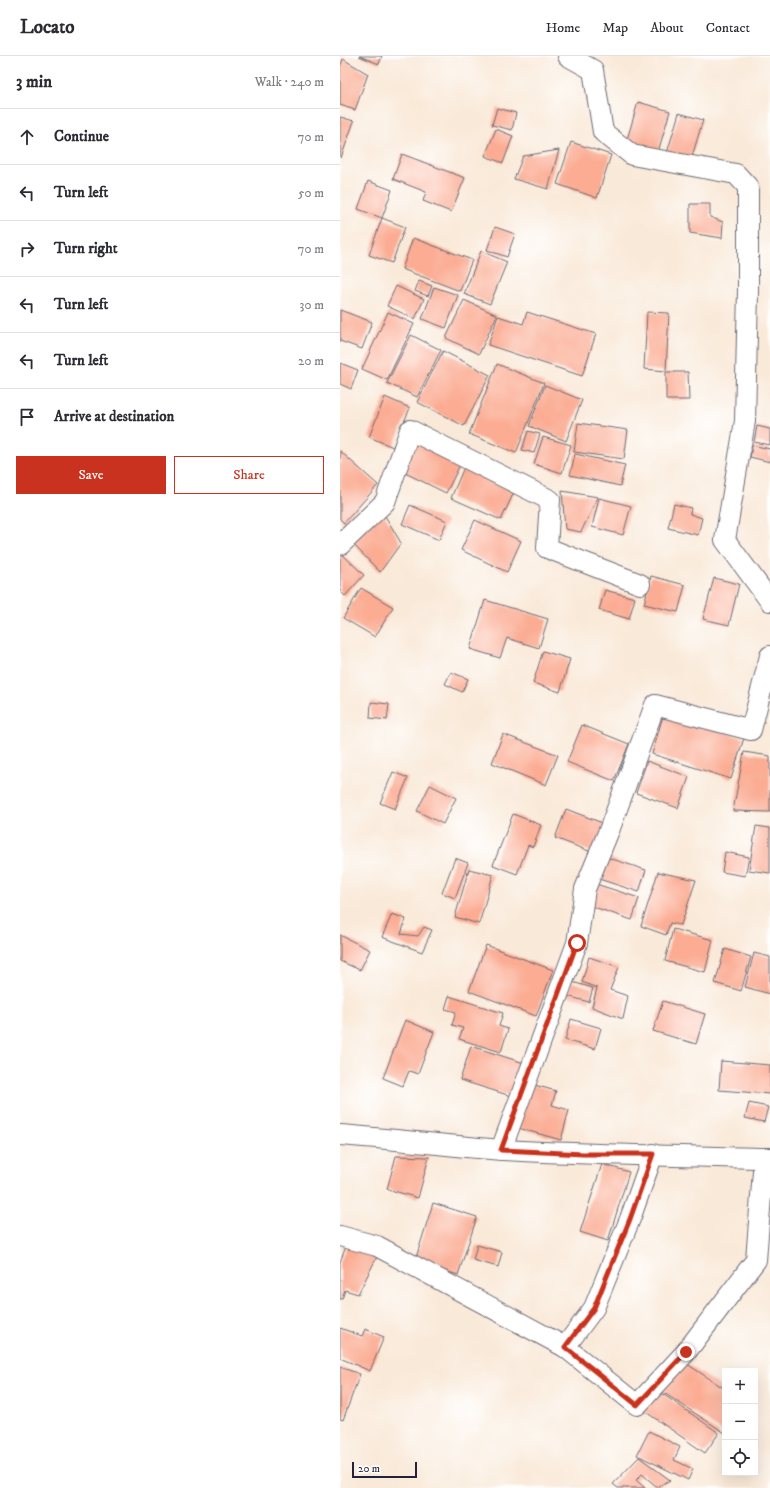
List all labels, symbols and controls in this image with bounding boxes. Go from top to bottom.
text: Locato [20,16,75,39]
text: Home [546,19,580,37]
text: Map [602,19,628,37]
text: About [650,19,684,37]
text: Contact [706,19,750,37]
text: 3 min [16,71,52,93]
text: Walk · 240 m [255,74,324,90]
icon: ahead [16,126,38,148]
text: Continue [54,127,109,146]
text: 70 m [298,129,324,145]
icon: left [16,182,38,204]
text: Turn left [54,183,108,202]
text: 50 m [298,185,324,201]
icon: right [16,238,38,260]
text: Turn right [54,239,117,258]
text: 70 m [298,241,324,257]
icon: left [16,294,38,316]
text: Turn left [54,295,108,314]
text: 30 m [300,297,324,313]
icon: left [16,350,38,372]
text: Turn left [54,351,108,370]
text: 20 m [298,353,324,369]
icon: arrive [16,406,38,428]
text: Arrive at destination [54,407,174,426]
button: Save [16,456,166,494]
button: Share [174,456,324,494]
route start [568,934,586,952]
route end [677,1343,695,1361]
map controls [722,1368,758,1476]
button: + [722,1368,758,1404]
button: − [722,1404,758,1440]
button: locate [722,1440,758,1476]
scale bar [352,1460,417,1479]
text: 20 m [358,1462,380,1476]

